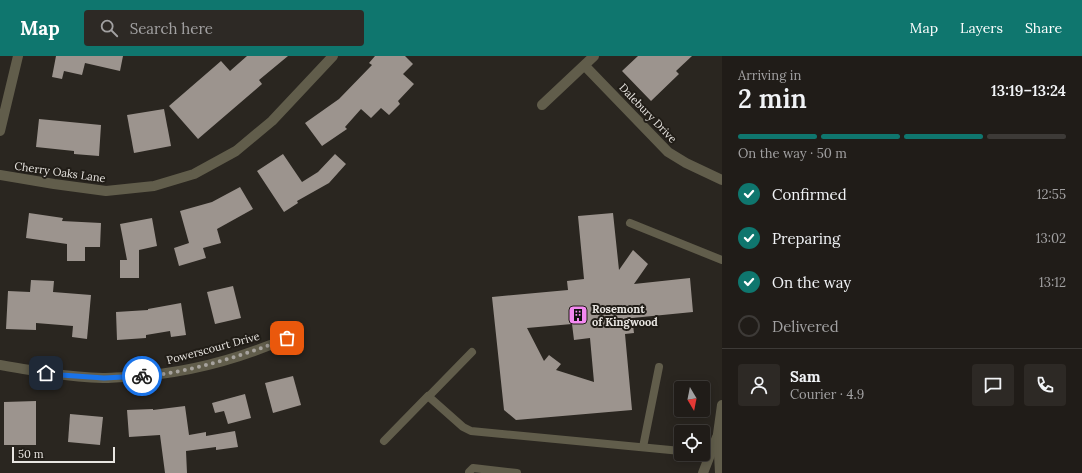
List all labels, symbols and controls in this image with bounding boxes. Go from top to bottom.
search box [84,10,364,46]
text: Map [20,16,60,40]
icon: search [98,17,120,39]
text: Search here [130,19,213,38]
text: Map [910,19,938,37]
text: Layers [960,19,1003,37]
text: Share [1025,19,1062,37]
text: Arriving in [738,67,801,84]
street label: Dalebury Drive [616,80,680,146]
text: 13:19–13:24 [991,81,1066,100]
text: 2 min [738,82,807,115]
text: On the way · 50 m [738,145,847,162]
street label: Cherry Oaks Lane [14,159,106,185]
icon: check [738,183,760,205]
text: Confirmed [772,185,847,204]
text: 12:55 [1037,186,1066,203]
icon: check [738,227,760,249]
text: Preparing [772,229,840,248]
text: 13:02 [1036,230,1066,247]
icon: check [738,271,760,293]
text: On the way [772,273,851,292]
text: 13:12 [1039,274,1066,291]
place label: Rosemont of Kingwood [592,302,658,329]
building icon: Rosemont of Kingwood [567,304,589,326]
text: Delivered [772,317,839,336]
pin [270,321,304,355]
icon: bag [276,327,298,349]
street label: Powerscourt Drive [165,329,261,367]
pin [29,356,63,390]
courier [122,356,162,396]
icon: home [35,362,57,384]
button: person [738,364,780,406]
button: chat [972,364,1014,406]
button: phone [1024,364,1066,406]
icon: bike [131,365,153,387]
text: Sam [790,367,821,386]
north arrow [674,381,710,417]
map controls [674,381,710,461]
text: Courier · 4.9 [790,386,864,403]
button: locate [674,425,710,461]
scale bar [12,445,115,464]
text: 50 m [18,447,44,461]

